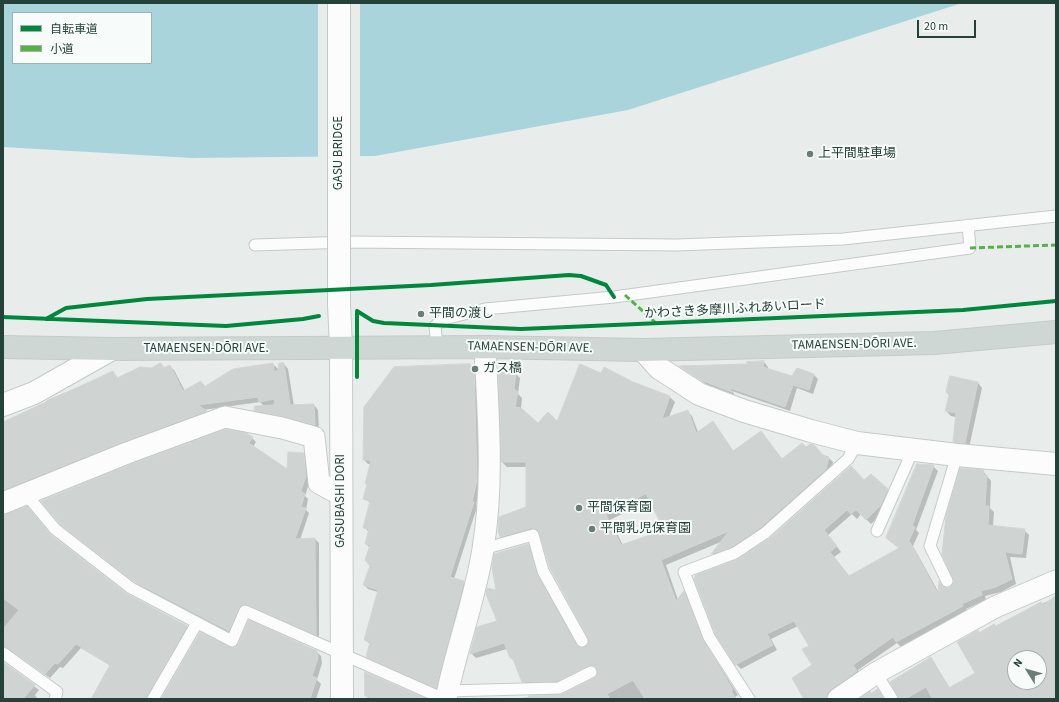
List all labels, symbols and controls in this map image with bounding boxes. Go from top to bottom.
legend [12,12,152,64]
scale bar [919,12,978,38]
text: 20 m [924,18,948,35]
text: 自転車道 [50,21,98,38]
text: 小道 [50,41,74,58]
street label: GASU BRIDGE [331,116,347,190]
place label: 上平間駐車場 [818,146,896,162]
marker: 上平間駐車場 [805,149,815,159]
street label: かわさき多摩川ふれあいロード [644,297,826,323]
place label: 平間の渡し [429,306,494,322]
marker: 平間の渡し [416,309,426,319]
street label: TAMAENSEN-DŌRI AVE. [791,336,917,354]
street label: TAMAENSEN-DŌRI AVE. [467,339,593,357]
street label: TAMAENSEN-DŌRI AVE. [143,341,269,357]
place label: ガス橋 [483,361,522,377]
marker: ガス橋 [470,364,480,374]
street label: GASUBASHI DORI [333,454,349,548]
place label: 平間保育園 [587,500,652,516]
marker: 平間保育園 [574,503,584,513]
place label: 平間乳児保育園 [600,521,691,537]
marker: 平間乳児保育園 [587,524,597,534]
north arrow [1007,650,1047,690]
text: N [1010,656,1026,671]

